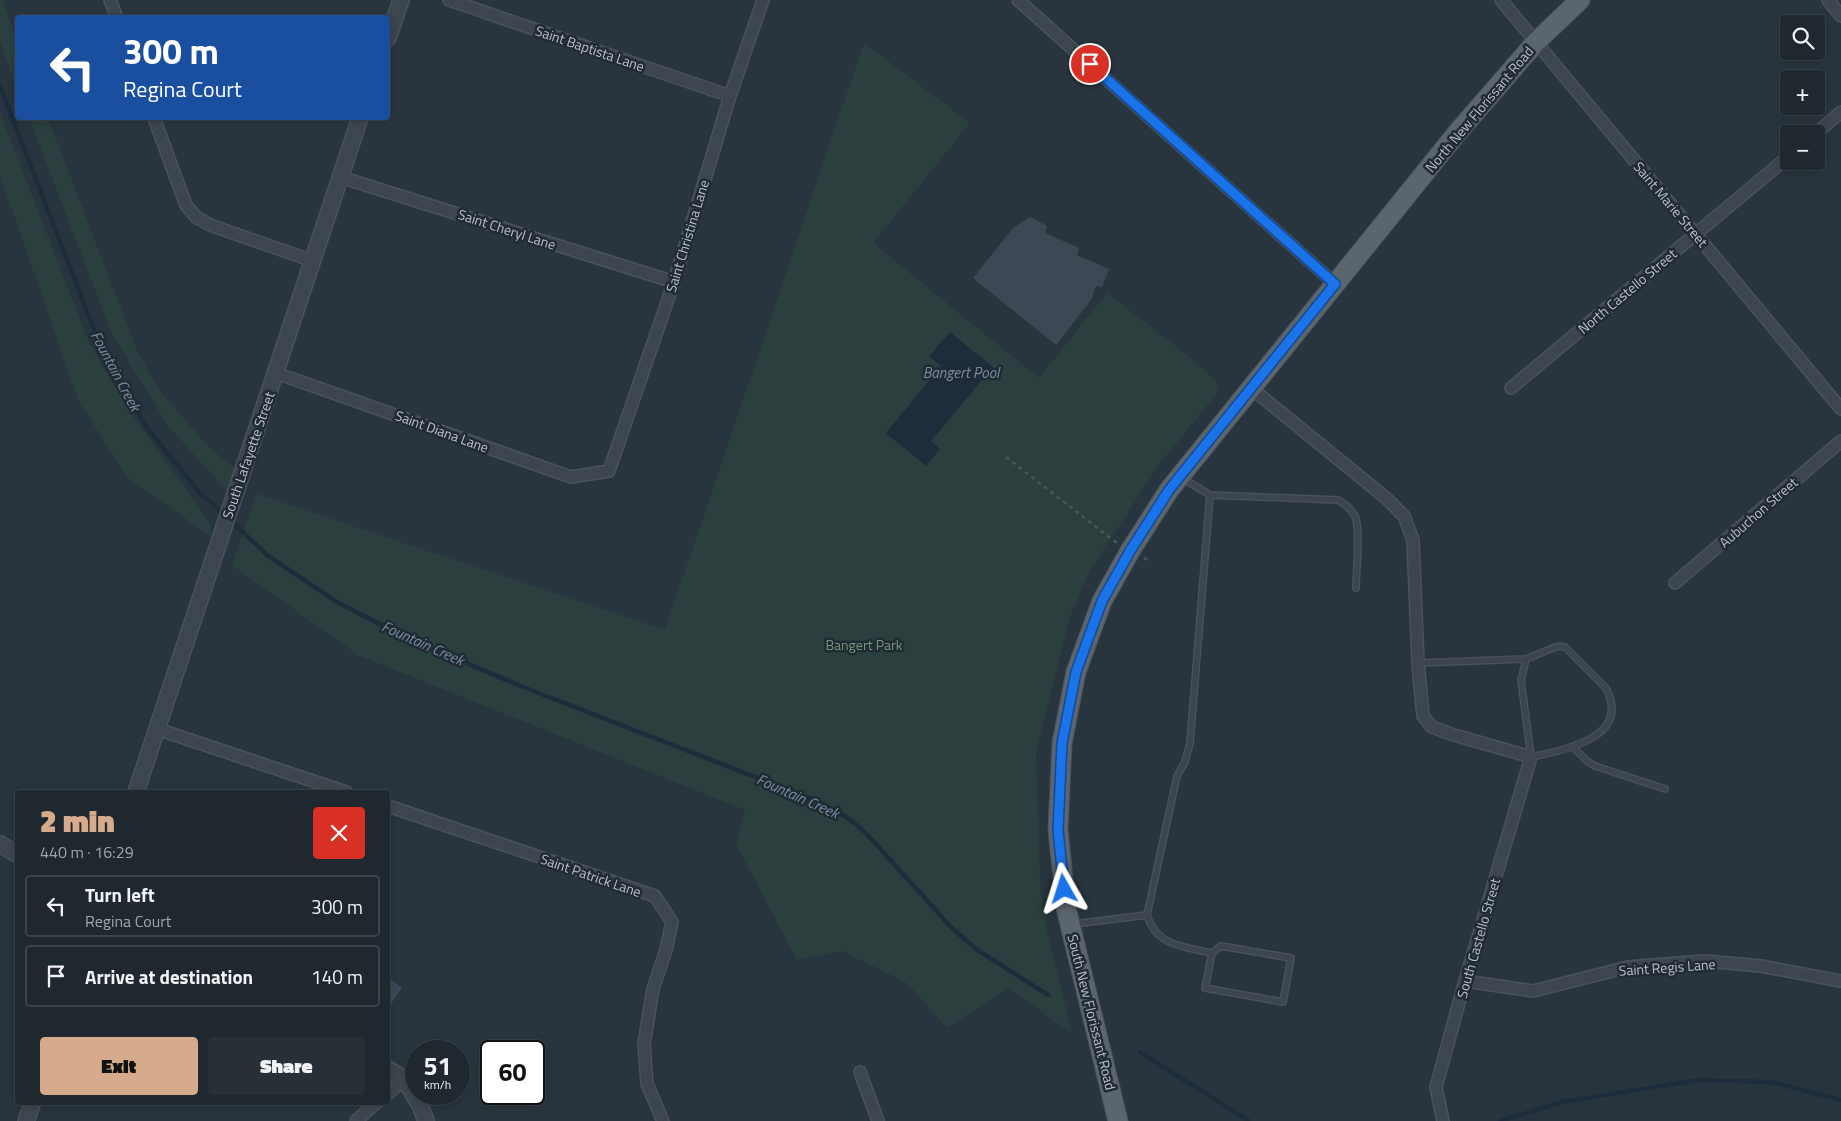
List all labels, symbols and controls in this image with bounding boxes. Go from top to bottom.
map controls [1780,15,1825,170]
button: search [1780,15,1825,60]
street label: Saint Baptista Lane [533,20,647,76]
text: 300 m [123,24,219,78]
icon: left [40,35,105,100]
street label: North New Florissant Road [1420,41,1538,177]
pin [1069,43,1111,85]
icon: arrive [1076,50,1104,78]
button: + [1780,70,1825,115]
text: Regina Court [123,72,242,106]
button: − [1780,125,1825,170]
street label: Saint Marie Street [1629,157,1713,251]
street label: Saint Christina Lane [660,177,714,295]
street label: Saint Cheryl Lane [455,203,559,255]
street label: North Castello Street [1573,243,1681,339]
water label: Fountain Creek [85,327,148,417]
water label: Bangert Pool [923,361,1001,384]
street label: South Lafayette Street [216,389,280,521]
street label: Saint Diana Lane [392,404,492,458]
street label: Aubuchon Street [1714,472,1802,552]
water label: Fountain Creek [378,615,470,672]
park label: Bangert Park [825,634,903,655]
water label: Fountain Creek [753,768,845,825]
text: 2 min [40,798,115,844]
button: close [313,807,365,859]
text: 440 m · 16:29 [40,840,134,864]
street label: Saint Patrick Lane [538,848,644,902]
position arrow [1037,862,1089,914]
street label: South Castello Street [1451,875,1505,1001]
text: Turn left [85,880,155,909]
icon: left [42,892,70,920]
text: 300 m [311,892,363,921]
text: Regina Court [85,909,171,933]
street label: South New Florissant Road [1062,932,1122,1092]
street label: Saint Regis Lane [1618,953,1716,981]
icon: arrive [42,962,70,990]
text: Arrive at destination [85,962,253,991]
text: 140 m [311,962,363,991]
button: Exit [40,1037,198,1095]
button: Share [208,1037,365,1095]
speed limit sign: 60 [480,1040,545,1105]
text: 51 [423,1047,452,1085]
text: km/h [424,1075,451,1094]

